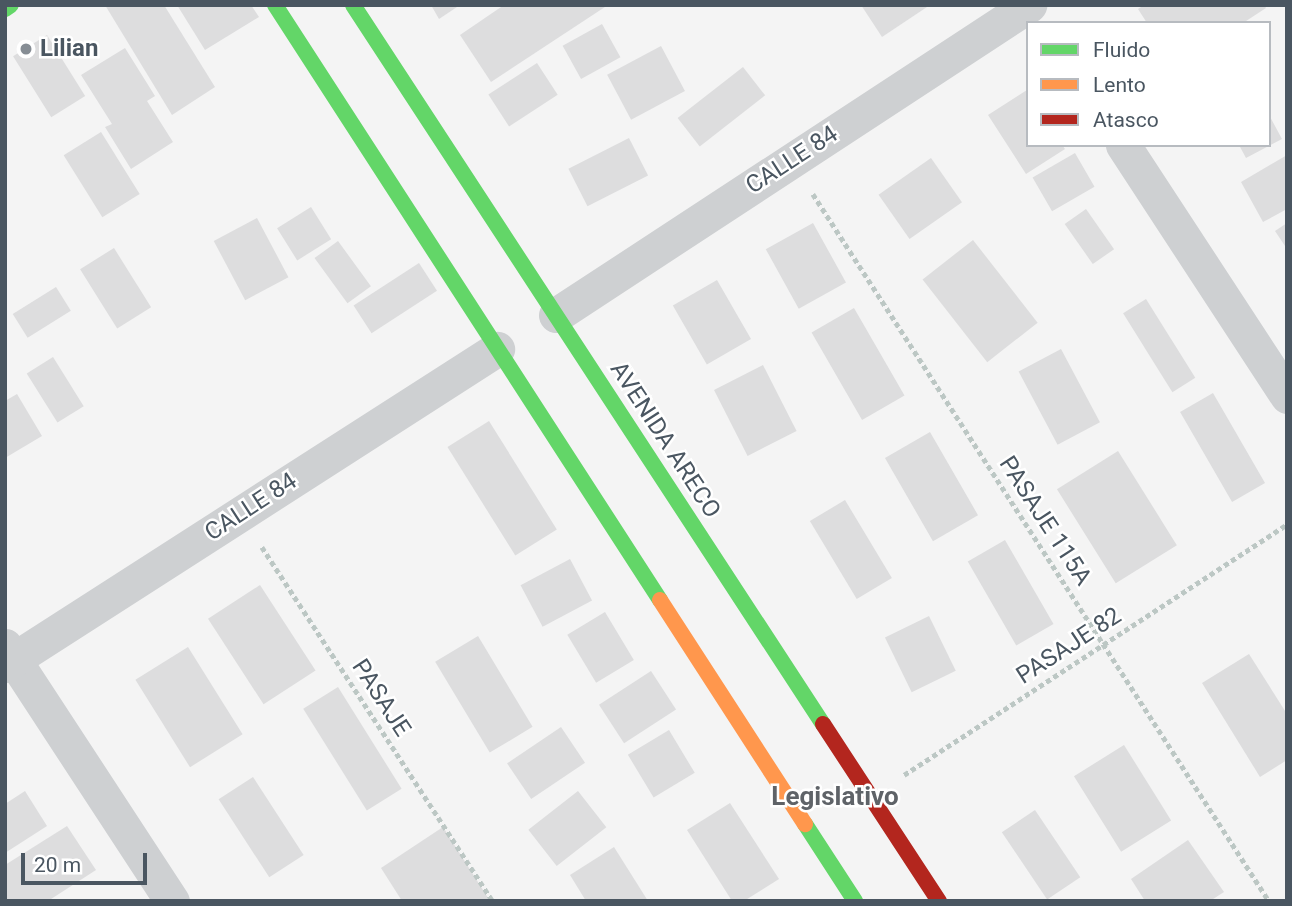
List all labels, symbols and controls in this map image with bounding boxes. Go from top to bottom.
legend [1026,21,1271,147]
place label: Lilian [40,35,98,63]
text: Fluido [1093,38,1150,62]
marker: Lilian [18,41,34,57]
text: Lento [1093,73,1146,97]
text: Atasco [1093,108,1159,132]
street label: CALLE 84 [741,120,843,200]
street label: AVENIDA ARECO [604,356,726,524]
street label: PASAJE 115A [993,451,1097,591]
street label: CALLE 84 [200,467,302,547]
street label: PASAJE 82 [1011,602,1127,690]
street label: PASAJE [346,654,416,742]
district label: Legislativo [771,781,899,813]
scale bar [24,839,150,883]
text: 20 m [34,853,81,877]

